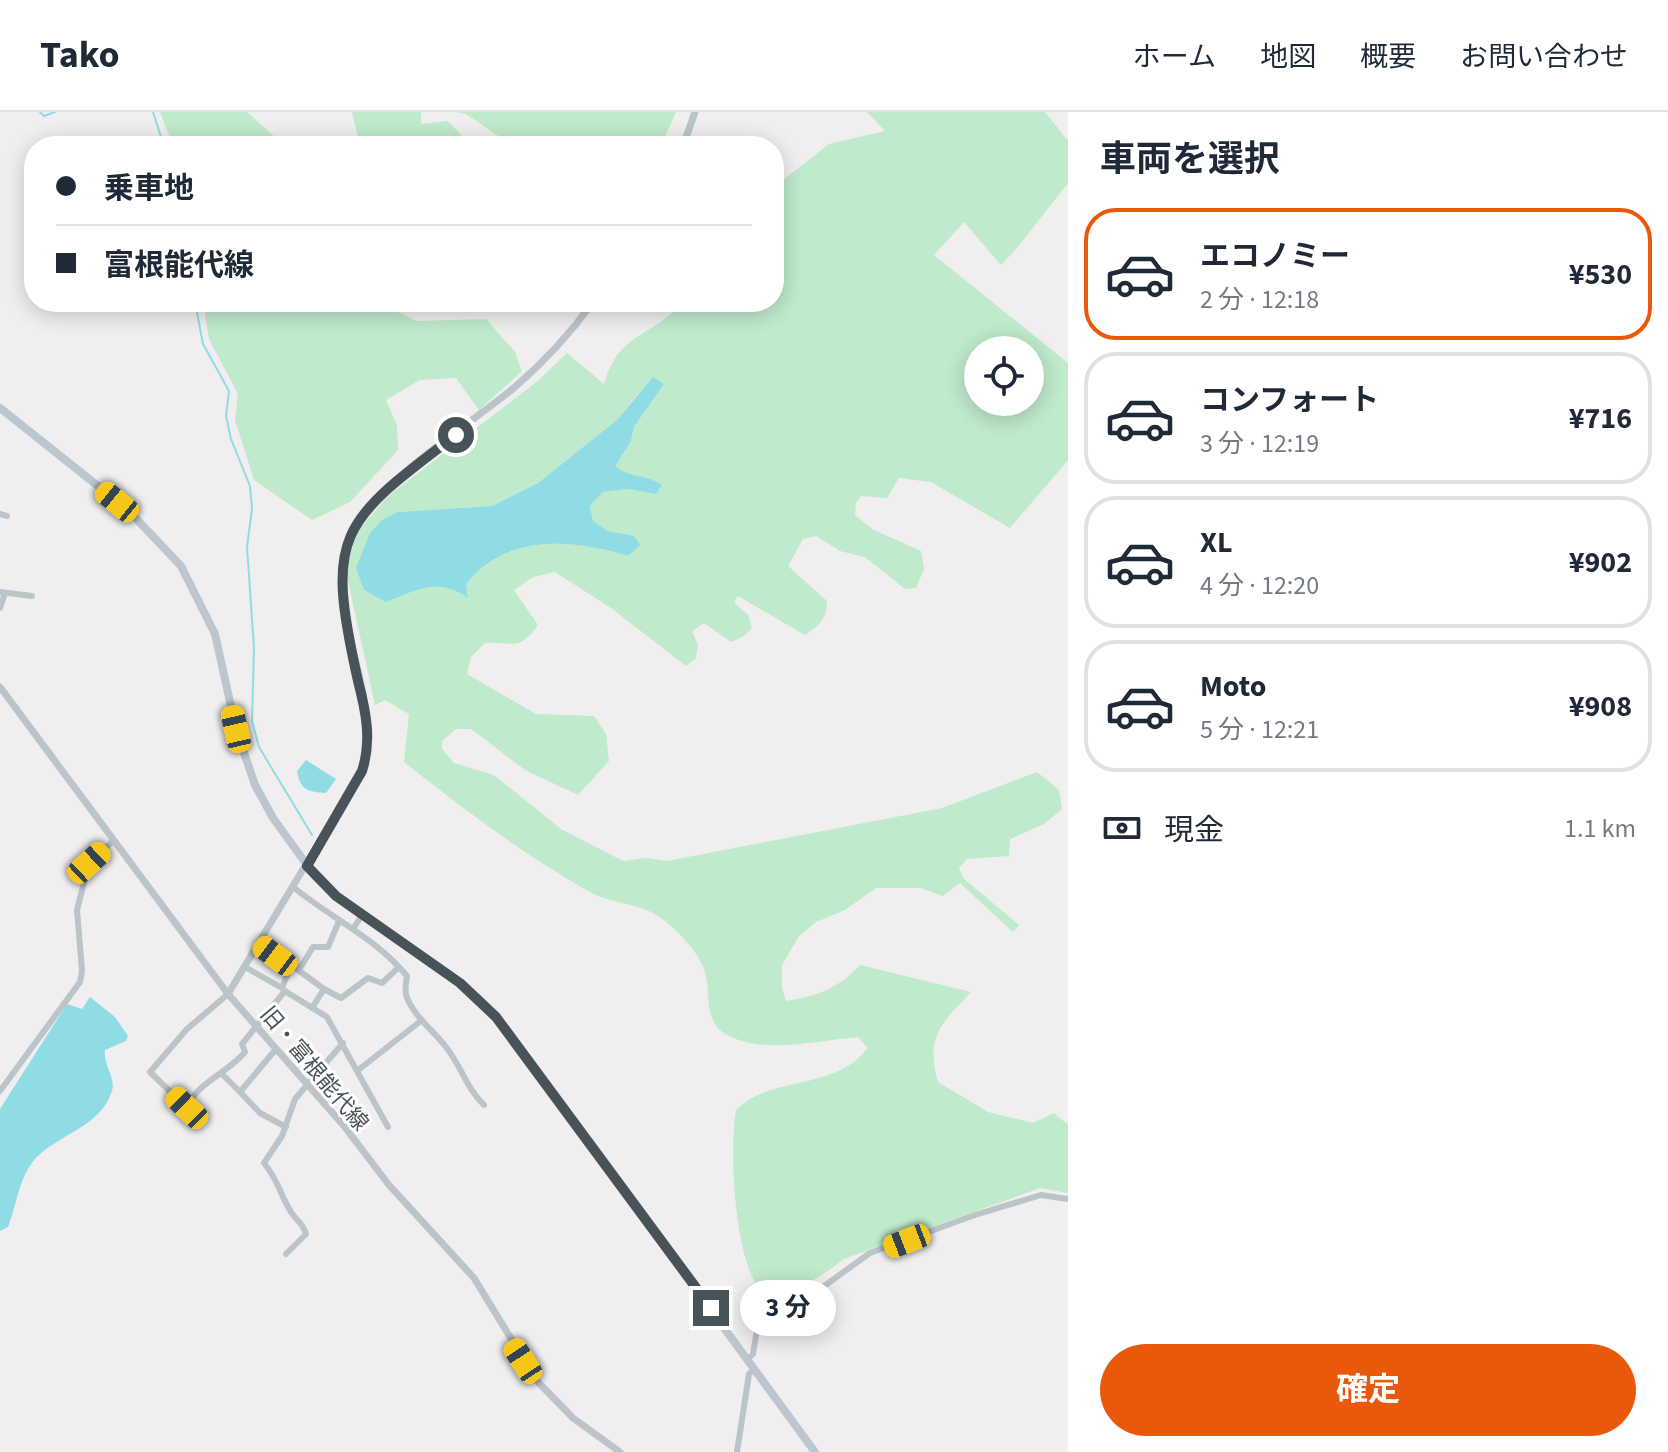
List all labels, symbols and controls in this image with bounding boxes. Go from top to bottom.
text: Tako [40,28,120,82]
text: ホーム [1133,37,1216,77]
text: 地図 [1260,37,1316,77]
text: 概要 [1360,37,1416,77]
text: お問い合わせ [1460,37,1628,77]
text: 車両を選択 [1100,134,1280,185]
text: 乗車地 [104,167,194,210]
text: エコノミー [1200,235,1350,278]
icon: car [1104,238,1176,310]
text: 富根能代線 [104,244,254,287]
text: ¥530 [1569,253,1632,296]
text: 2 分 · 12:18 [1200,281,1319,318]
map controls [964,336,1044,416]
button: locate [964,336,1044,416]
text: コンフォート [1200,379,1379,422]
icon: car [1104,382,1176,454]
text: ¥716 [1569,397,1632,440]
route start [438,417,474,453]
text: 3 分 · 12:19 [1200,425,1319,462]
car [91,478,143,526]
text: XL [1200,521,1233,564]
icon: car [1104,526,1176,598]
text: ¥902 [1569,541,1632,584]
text: 4 分 · 12:20 [1200,567,1319,604]
text: Moto [1200,665,1266,708]
icon: car [1104,670,1176,742]
text: ¥908 [1569,685,1632,728]
car [219,703,253,755]
text: 5 分 · 12:21 [1200,711,1319,748]
icon: cash [1100,806,1144,850]
text: 現金 [1164,809,1224,852]
text: 1.1 km [1564,810,1636,847]
car [63,838,115,888]
car [249,932,301,980]
street label: 旧・富根能代線 [252,999,376,1138]
car [161,1083,213,1133]
car [880,1221,934,1261]
callout: 3 分 [739,1280,835,1336]
text: 3 分 [766,1289,810,1326]
route end [693,1290,729,1326]
car [500,1334,546,1388]
button: 確定 [1100,1344,1636,1436]

